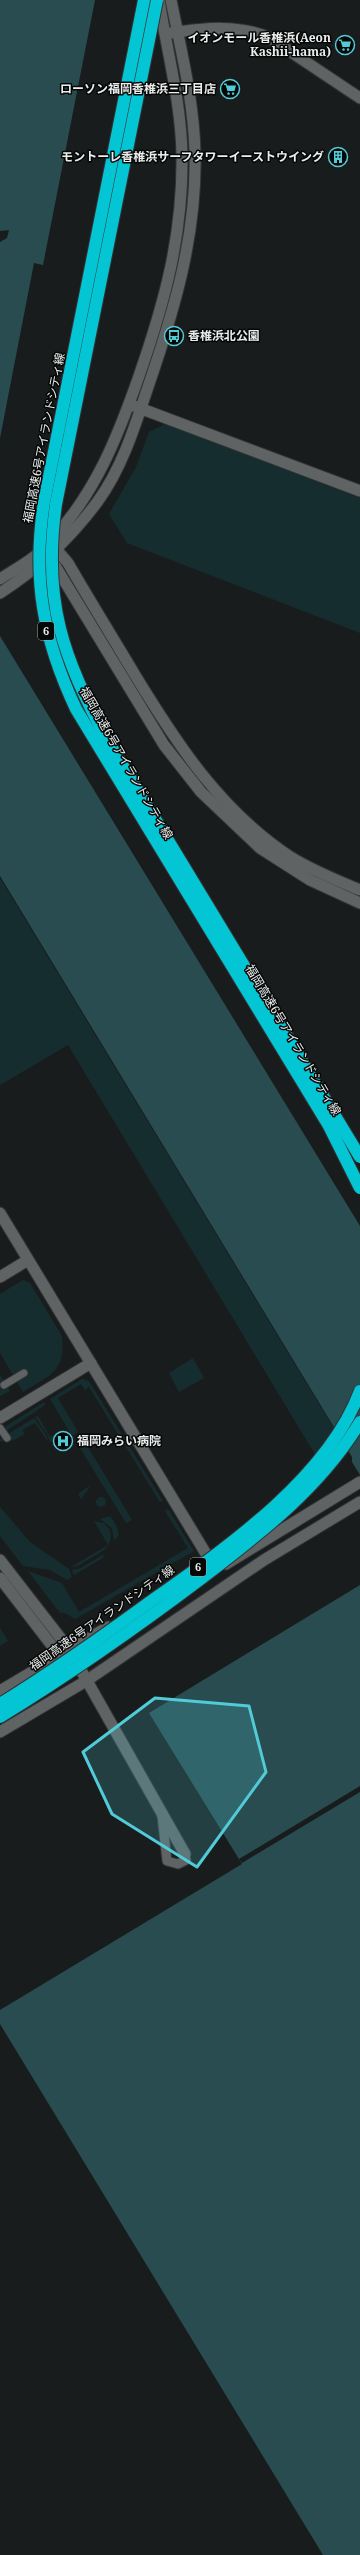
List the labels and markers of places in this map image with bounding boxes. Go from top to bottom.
place label: イオンモール香椎浜(Aeon Kashii-hama) [187,29,331,60]
supermarket icon: イオンモール香椎浜(Aeon Kashii-hama) [334,34,356,56]
supermarket icon: ローソン福岡香椎浜三丁目店 [219,78,241,100]
place label: ローソン福岡香椎浜三丁目店 [60,80,216,97]
building icon: モントーレ香椎浜サーフタワーイーストウイング [327,146,349,168]
place label: モントーレ香椎浜サーフタワーイーストウイング [61,148,324,165]
bus stop icon: 香椎浜北公園 [163,325,185,347]
place label: 香椎浜北公園 [188,327,260,344]
hospital icon: 福岡みらい病院 [52,1430,74,1452]
place label: 福岡みらい病院 [77,1432,161,1449]

